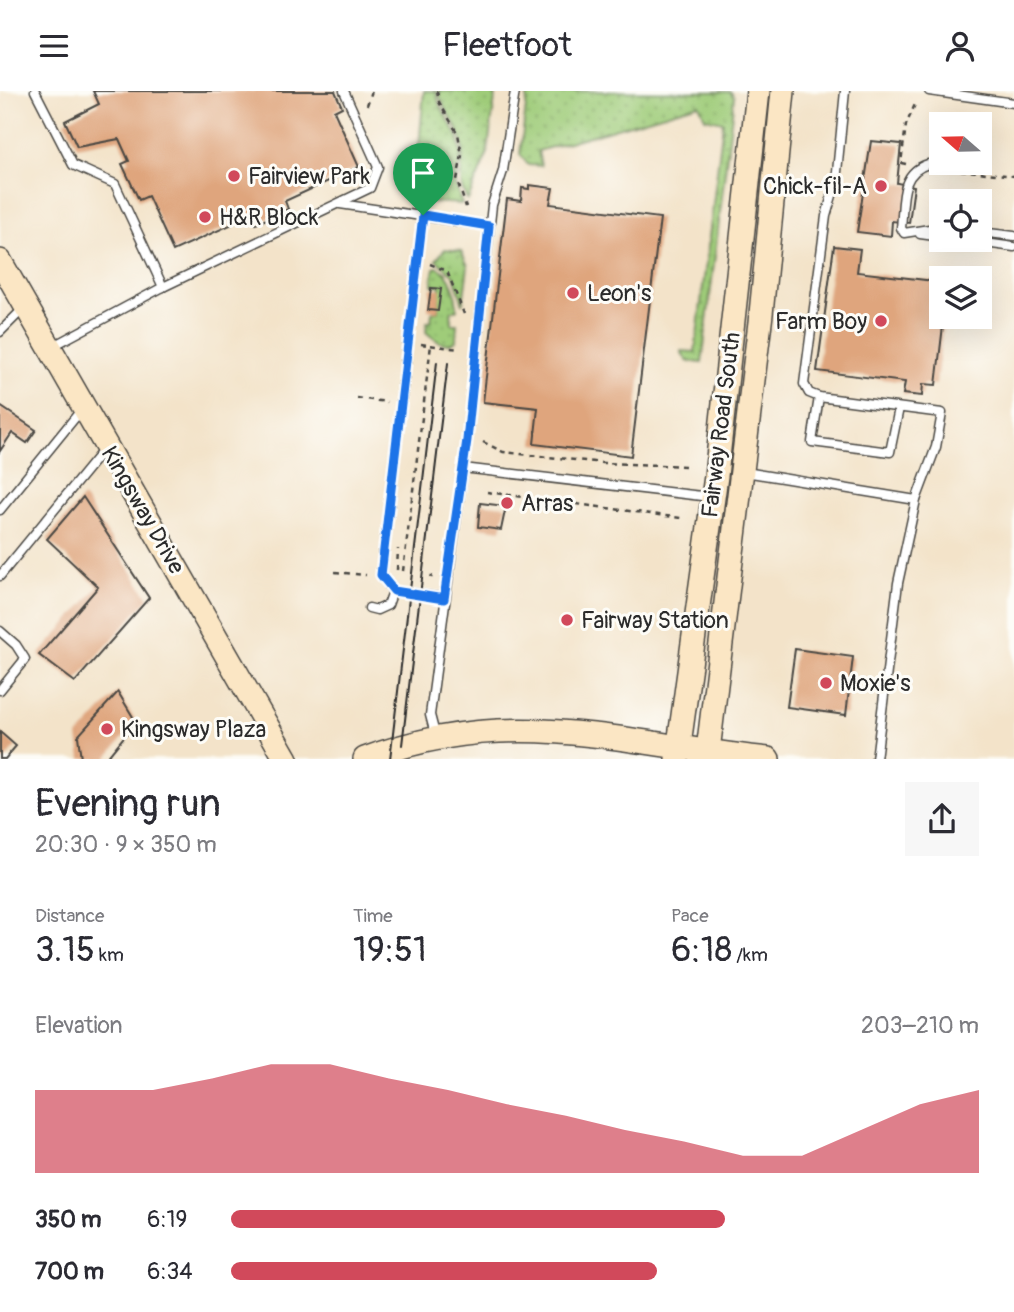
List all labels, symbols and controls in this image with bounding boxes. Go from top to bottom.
text: Fleetfoot [442,26,572,66]
icon: menu [35,27,73,65]
icon: person [941,27,979,65]
north arrow [929,112,992,175]
map controls [929,112,992,329]
pin [393,143,453,215]
icon: arrive [404,154,442,192]
place label: Fairview Park [248,162,370,191]
marker: Fairview Park [226,168,242,184]
place label: Chick-fil-A [763,172,867,201]
marker: Chick-fil-A [873,178,889,194]
button: locate [929,189,992,252]
place label: H&R Block [219,203,319,232]
marker: H&R Block [197,209,213,225]
button: layers [929,266,992,329]
place label: Leon's [587,279,651,308]
marker: Leon's [565,285,581,301]
place label: Farm Boy [775,307,867,336]
marker: Farm Boy [873,313,889,329]
street label: Fairway Road South [695,331,747,519]
street label: Kingsway Drive [95,441,192,580]
place label: Arras [521,489,573,518]
marker: Arras [499,495,515,511]
place label: Fairway Station [581,606,729,635]
marker: Fairway Station [559,612,575,628]
place label: Moxie's [840,669,910,698]
marker: Moxie's [818,675,834,691]
place label: Kingsway Plaza [121,715,266,744]
marker: Kingsway Plaza [99,721,115,737]
text: Evening run [35,780,221,828]
button: share [905,782,979,856]
text: 20:30 · 9 × 350 m [35,830,217,859]
text: Distance [35,904,104,928]
text: Time [353,904,393,928]
text: Pace [671,904,709,928]
text: 3.15 [35,928,95,972]
text: 19:51 [353,928,427,972]
text: 6:18 [671,928,732,972]
text: km [95,943,124,967]
text: /km [732,943,768,967]
text: Elevation [35,1011,123,1040]
text: 203–210 m [861,1011,979,1040]
text: 350 m [35,1205,101,1234]
text: 6:19 [147,1205,187,1234]
text: 700 m [35,1257,104,1286]
text: 6:34 [147,1257,193,1286]

